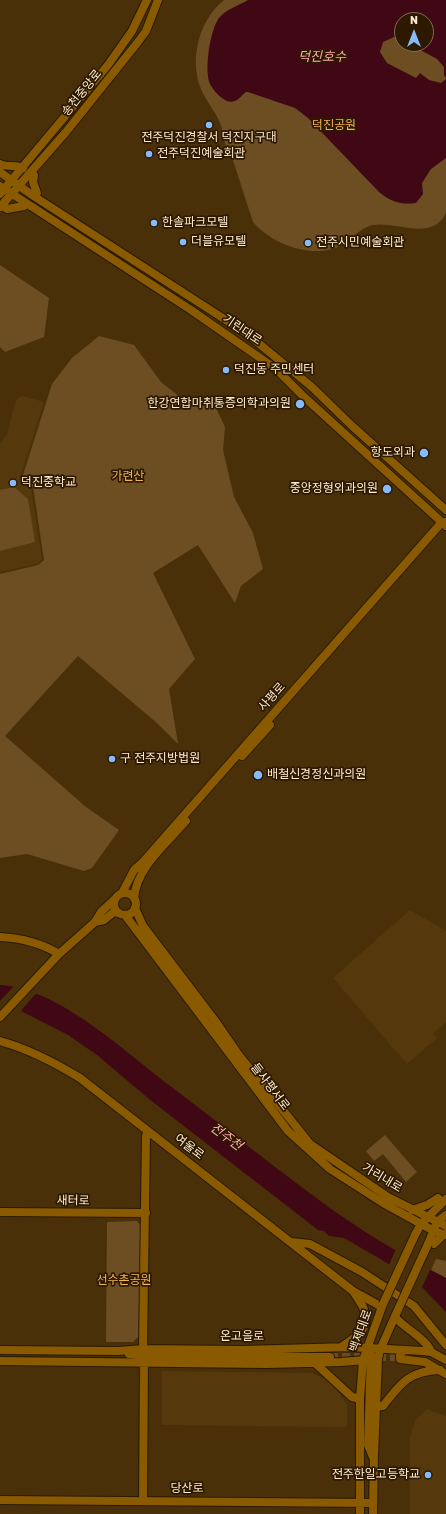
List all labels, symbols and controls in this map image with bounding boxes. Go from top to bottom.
north arrow [394,12,434,52]
text: N [410,14,418,27]
water label: 덕진호수 [298,49,346,65]
street label: 송천중앙로 [59,67,105,119]
park label: 덕진공원 [312,119,356,133]
marker: 전주덕진경찰서 덕진지구대 [204,120,214,130]
place label: 전주덕진경찰서 덕진지구대 [141,131,277,145]
place label: 전주덕진예술회관 [157,147,245,161]
marker: 전주덕진예술회관 [144,149,154,159]
place label: 한솔파크모텔 [162,216,228,230]
marker: 한솔파크모텔 [149,218,159,228]
place label: 더블유모텔 [191,235,246,249]
place label: 전주시민예술회관 [316,236,404,250]
marker: 더블유모텔 [178,237,188,247]
marker: 전주시민예술회관 [303,238,313,248]
street label: 기린대로 [220,312,264,348]
place label: 덕진동 주민센터 [234,363,314,377]
marker: 덕진동 주민센터 [221,365,231,375]
place label: 한강연합마취통증의학과의원 [147,397,291,411]
marker: 한강연합마취통증의학과의원 [294,398,306,410]
place label: 항도외과 [371,446,415,460]
marker: 항도외과 [418,447,430,459]
park label: 가련산 [111,470,145,484]
place label: 덕진중학교 [21,476,76,490]
marker: 덕진중학교 [8,478,18,488]
place label: 중앙정형외과의원 [290,482,378,496]
marker: 중앙정형외과의원 [381,483,393,495]
street label: 사평로 [256,680,288,714]
place label: 구 전주지방법원 [120,752,200,766]
marker: 구 전주지방법원 [107,754,117,764]
place label: 배철신경정신과의원 [267,768,366,782]
marker: 배철신경정신과의원 [252,769,264,781]
street label: 들사평서로 [248,1061,292,1113]
water label: 전주천 [207,1120,245,1154]
street label: 여울로 [171,1131,207,1163]
street label: 가리내로 [359,1160,405,1196]
street label: 새터로 [56,1194,90,1208]
park label: 선수촌공원 [96,1274,152,1288]
street label: 백제대로 [347,1308,375,1354]
street label: 온고을로 [220,1330,264,1344]
place label: 전주한일고등학교 [332,1468,420,1482]
marker: 전주한일고등학교 [423,1470,433,1480]
street label: 당산로 [170,1482,204,1496]

